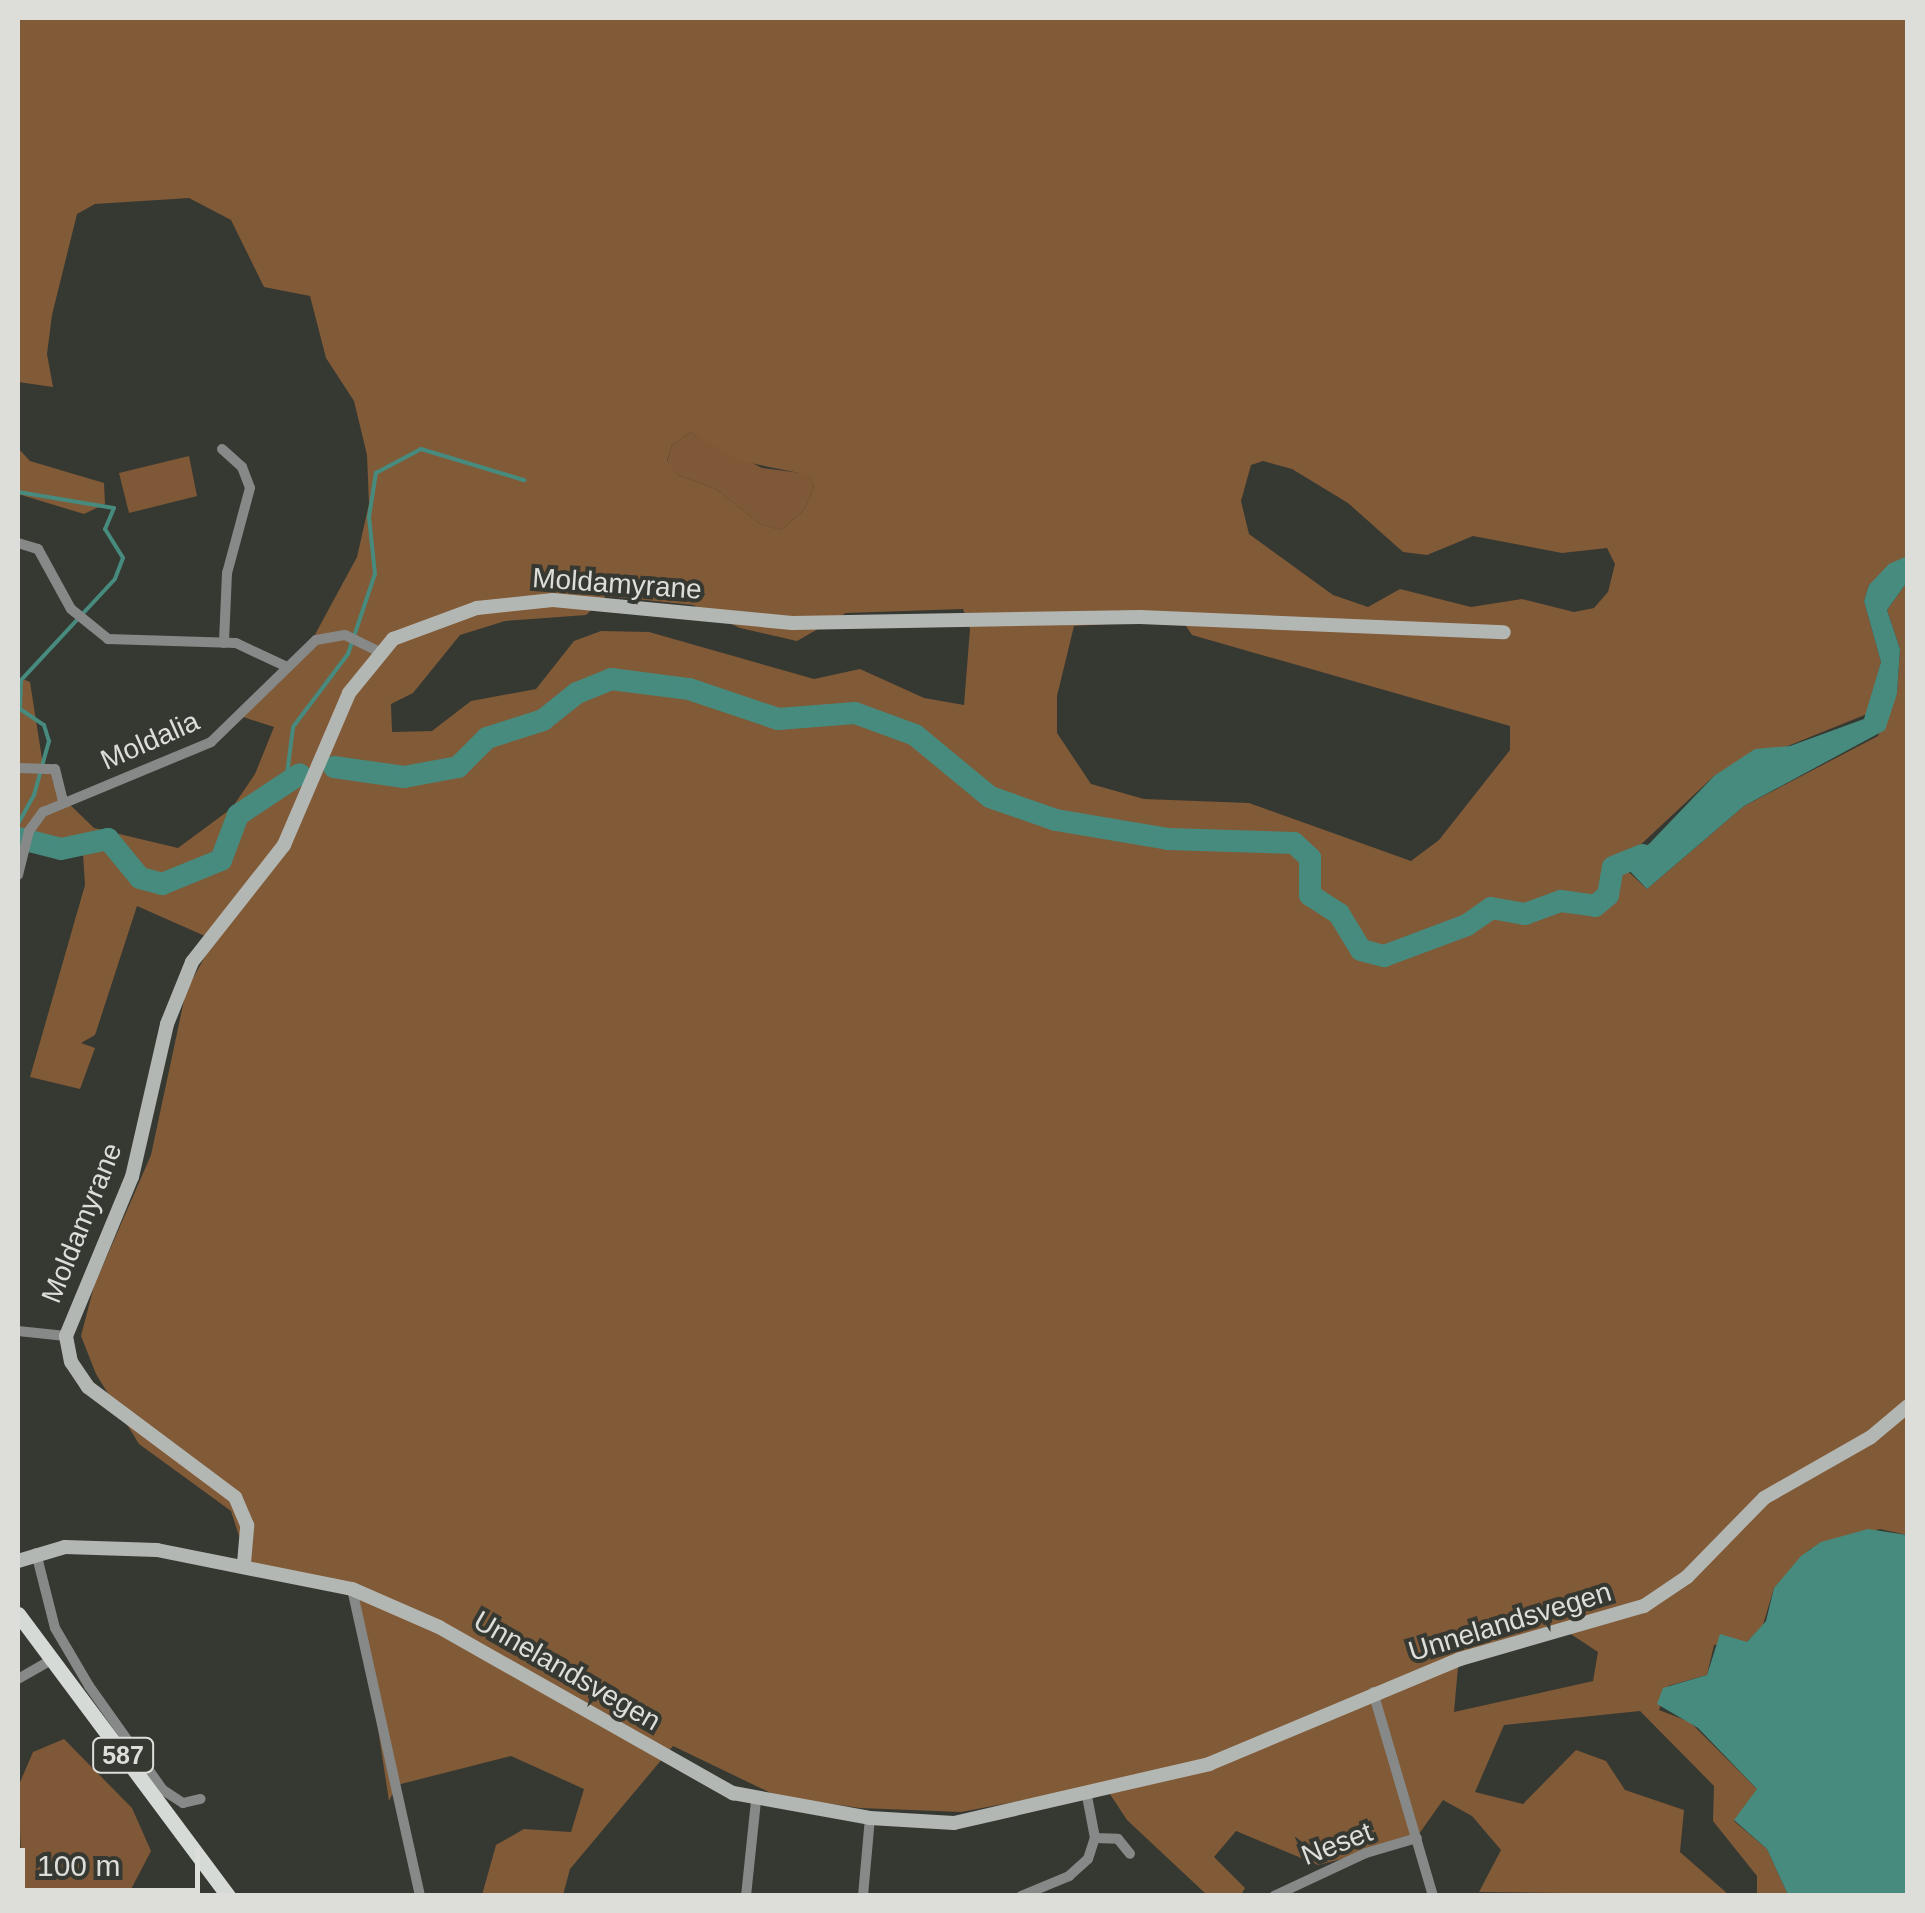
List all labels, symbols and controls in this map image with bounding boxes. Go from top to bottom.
street label: Moldamyrane [531,561,703,607]
street label: Moldalia [96,704,204,778]
street label: Moldamyrane [35,1138,129,1308]
street label: Unnelandsvegen [1405,1575,1615,1669]
street label: Unnelandsvegen [468,1604,666,1738]
road number: 587 [90,1735,156,1775]
street label: Neset [1297,1815,1377,1873]
scale bar [25,1828,205,1890]
text: 100 m [37,1849,120,1882]

